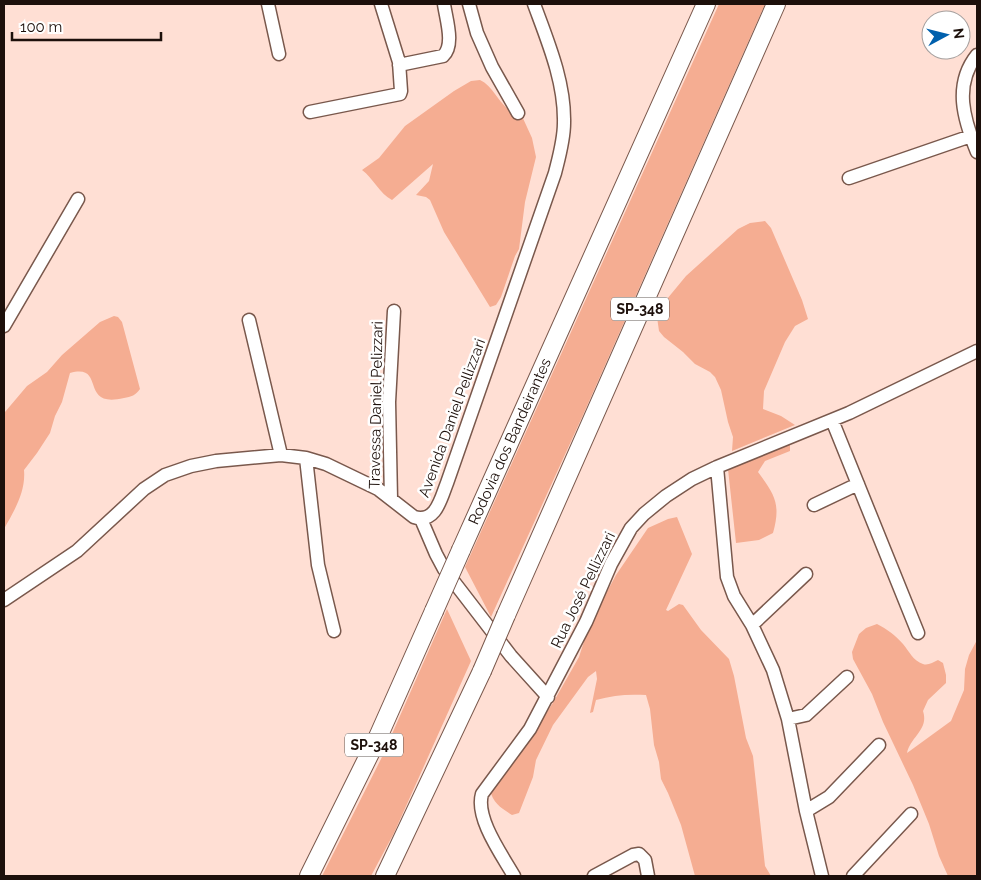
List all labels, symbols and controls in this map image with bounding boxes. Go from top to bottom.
scale bar [12,10,161,42]
north arrow [921,10,971,60]
text: 100 m [20,18,62,36]
text: N [950,27,967,40]
road number: SP-348 [611,298,669,320]
street label: Travessa Daniel Pelizzari [366,321,386,489]
street label: Avenida Daniel Pellizzari [415,336,489,500]
street label: Rodovia dos Bandeirantes [465,355,555,527]
street label: Rua José Pellizzari [547,529,619,651]
road number: SP-348 [345,734,403,756]

